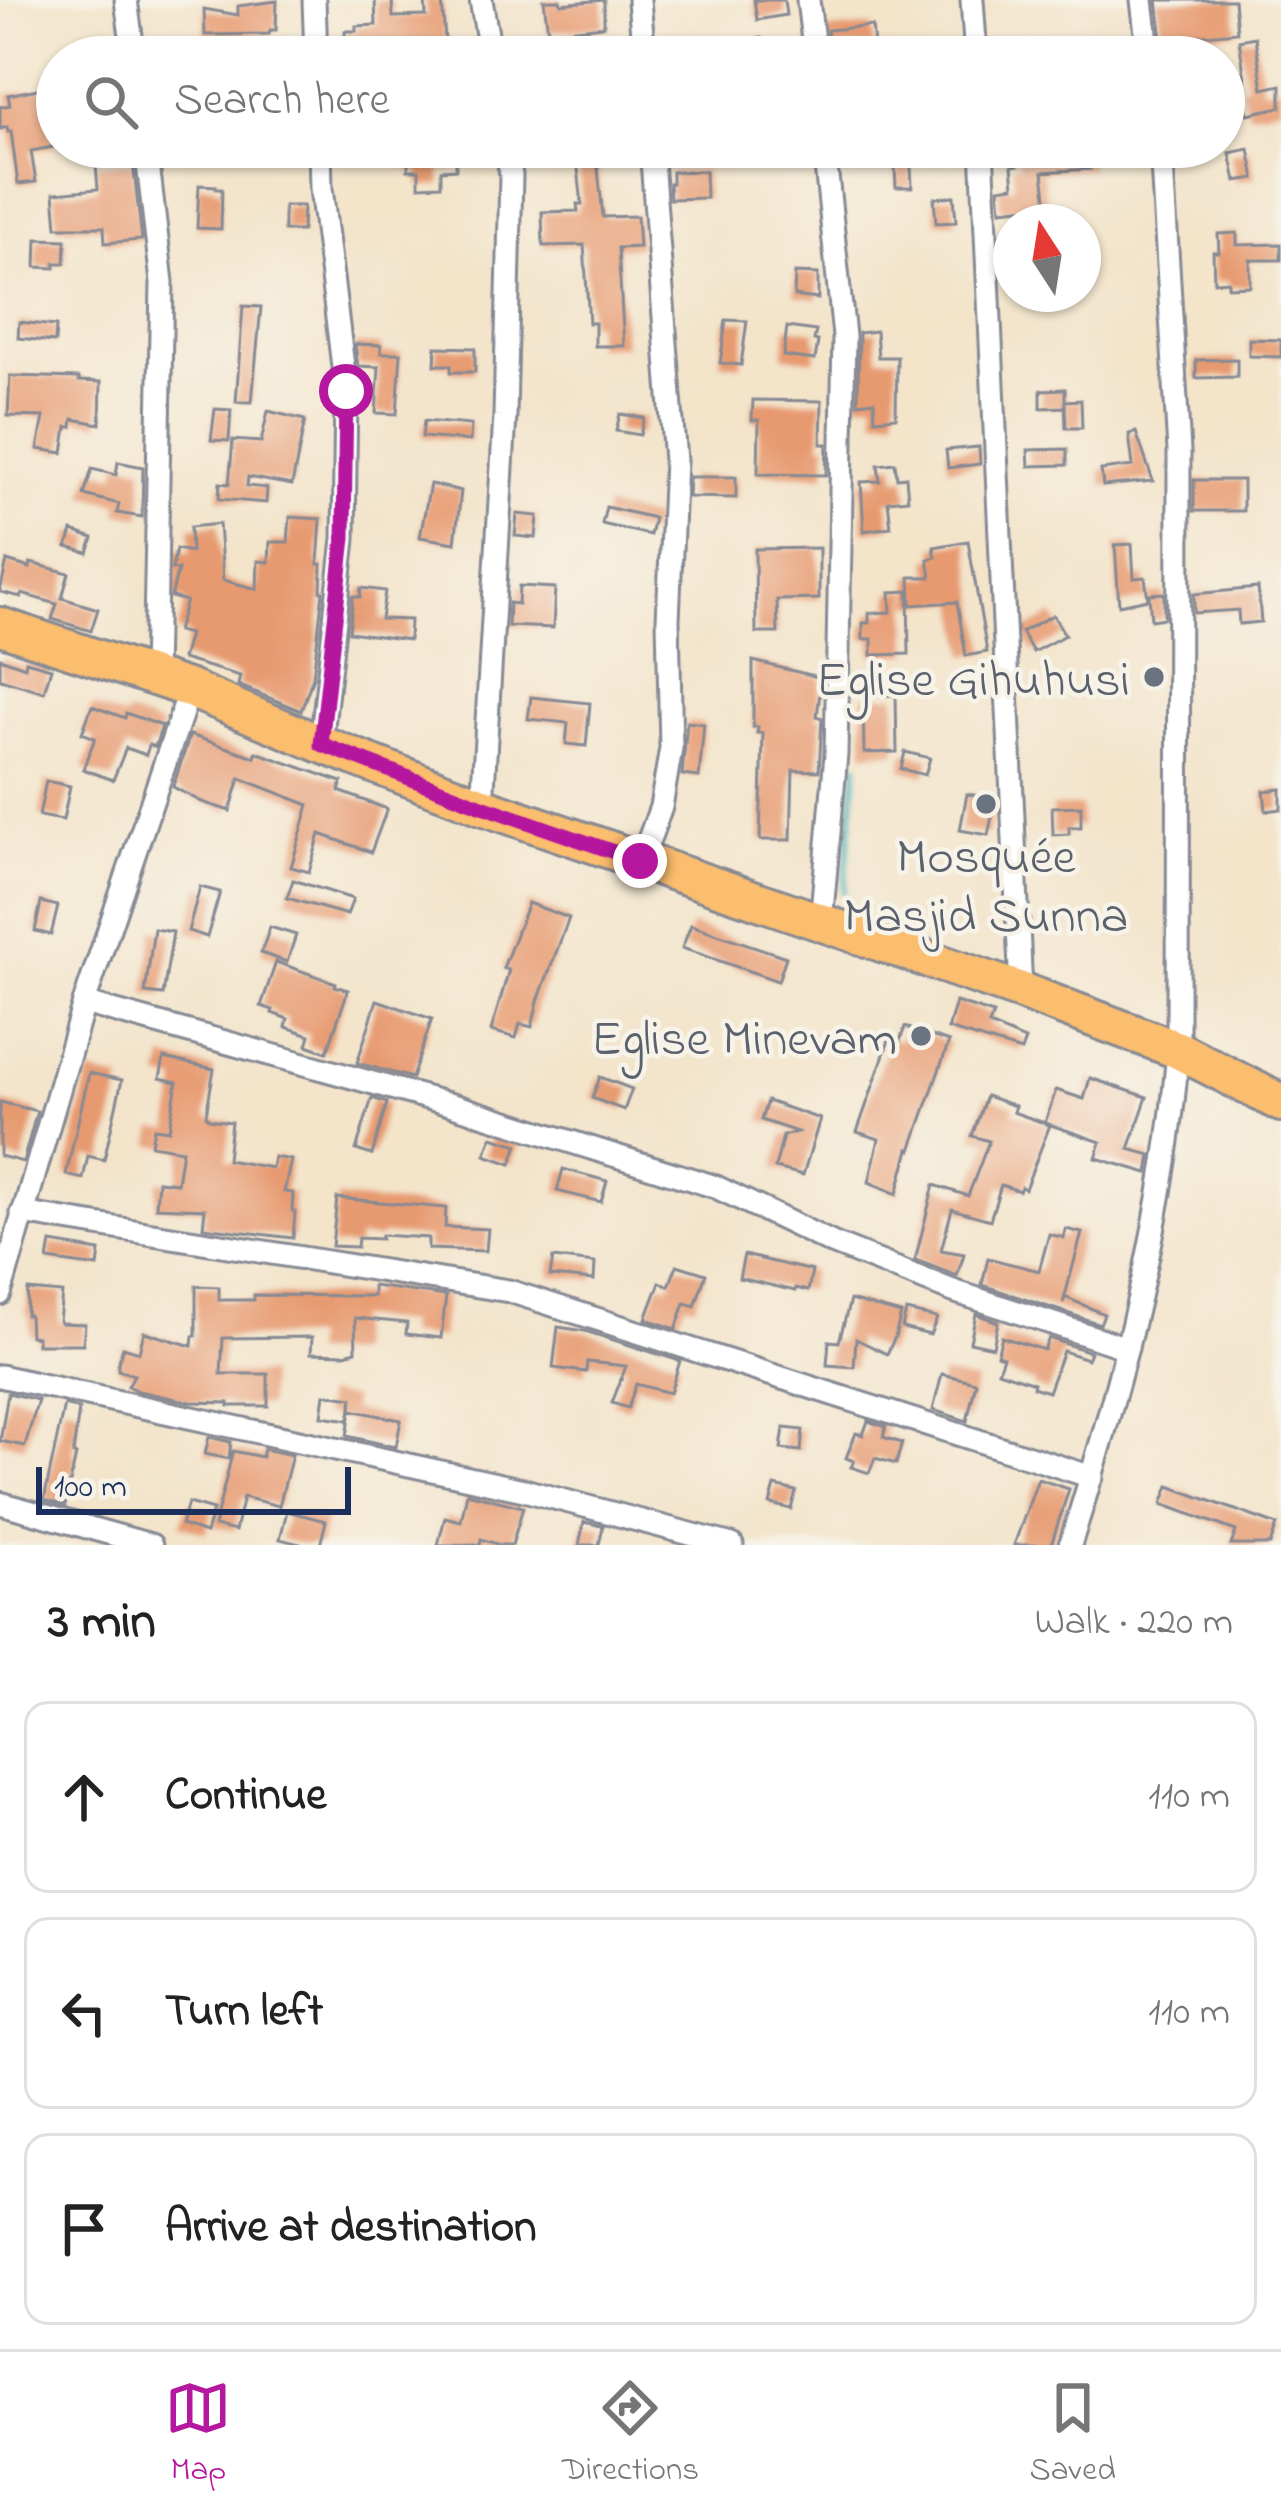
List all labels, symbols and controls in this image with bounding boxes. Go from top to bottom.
search box [36,36,1245,168]
icon: search [78,69,144,135]
text: Search here [174,69,390,135]
north arrow [993,204,1101,312]
route start [319,364,373,418]
place label: Eglise Gihuhusi [816,645,1130,720]
marker: Eglise Gihuhusi [1141,664,1167,690]
marker: Mosquée Masjid Sunna [973,791,999,817]
place label: Mosquée Masjid Sunna [844,822,1128,956]
route end [613,834,667,888]
place label: Eglise Minevam [591,1004,897,1079]
marker: Eglise Minevam [908,1023,934,1049]
scale bar [36,1461,351,1514]
text: 100 m [54,1464,127,1512]
text: 3 min [48,1586,156,1661]
text: Walk · 220 m [1035,1595,1233,1652]
icon: ahead [51,1764,117,1830]
text: Continue [165,1764,326,1830]
text: 110 m [1148,1769,1230,1826]
icon: left [51,1980,117,2046]
text: Turn left [165,1980,323,2046]
text: 110 m [1148,1985,1230,2042]
icon: arrive [51,2196,117,2262]
text: Arrive at destination [165,2196,536,2262]
tab: Map [165,2375,231,2495]
tab: Directions [562,2375,699,2495]
tab: Saved [1030,2375,1116,2495]

